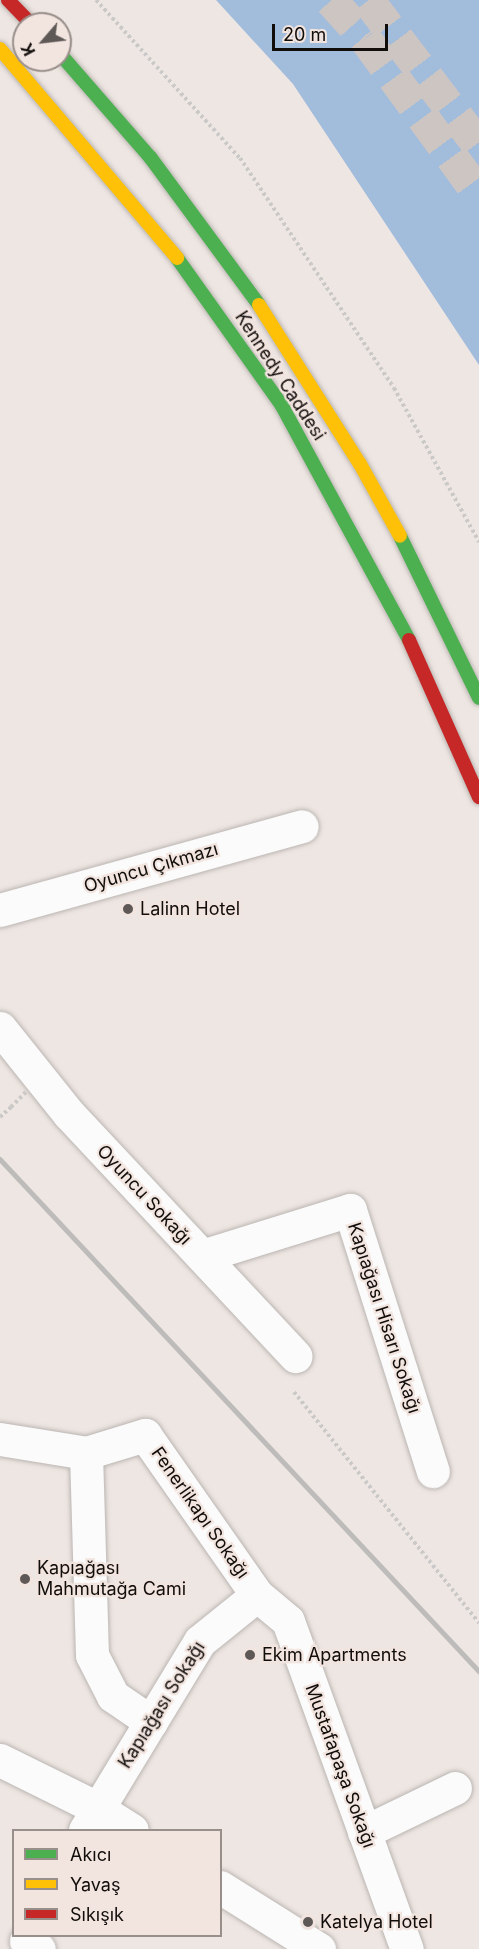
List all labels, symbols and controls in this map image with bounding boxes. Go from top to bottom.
north arrow [12,12,72,72]
scale bar [275,12,390,50]
text: 20 m [283,24,326,45]
text: K [16,40,39,59]
street label: Kennedy Caddesi [230,307,330,445]
street label: Oyuncu Çıkmazı [81,839,221,897]
place label: Lalinn Hotel [140,898,240,920]
marker: Lalinn Hotel [121,902,135,916]
street label: Oyuncu Sokağı [92,1141,196,1249]
street label: Kapıağası Hisarı Sokağı [343,1220,425,1416]
street label: Fenerlikapı Sokağı [147,1443,253,1583]
place label: Kapıağası Mahmutağa Cami [37,1558,186,1600]
marker: Kapıağası Mahmutağa Cami [18,1572,32,1586]
street label: Kapıağası Sokağı [114,1638,210,1772]
place label: Ekim Apartments [262,1644,407,1666]
marker: Ekim Apartments [243,1648,257,1662]
street label: Mustafapaşa Sokağı [300,1681,380,1851]
legend [12,1829,222,1937]
text: Akıcı [70,1844,111,1865]
text: Yavaş [70,1874,120,1895]
text: Sıkışık [70,1904,124,1925]
place label: Katelya Hotel [320,1911,433,1933]
marker: Katelya Hotel [301,1915,315,1929]

